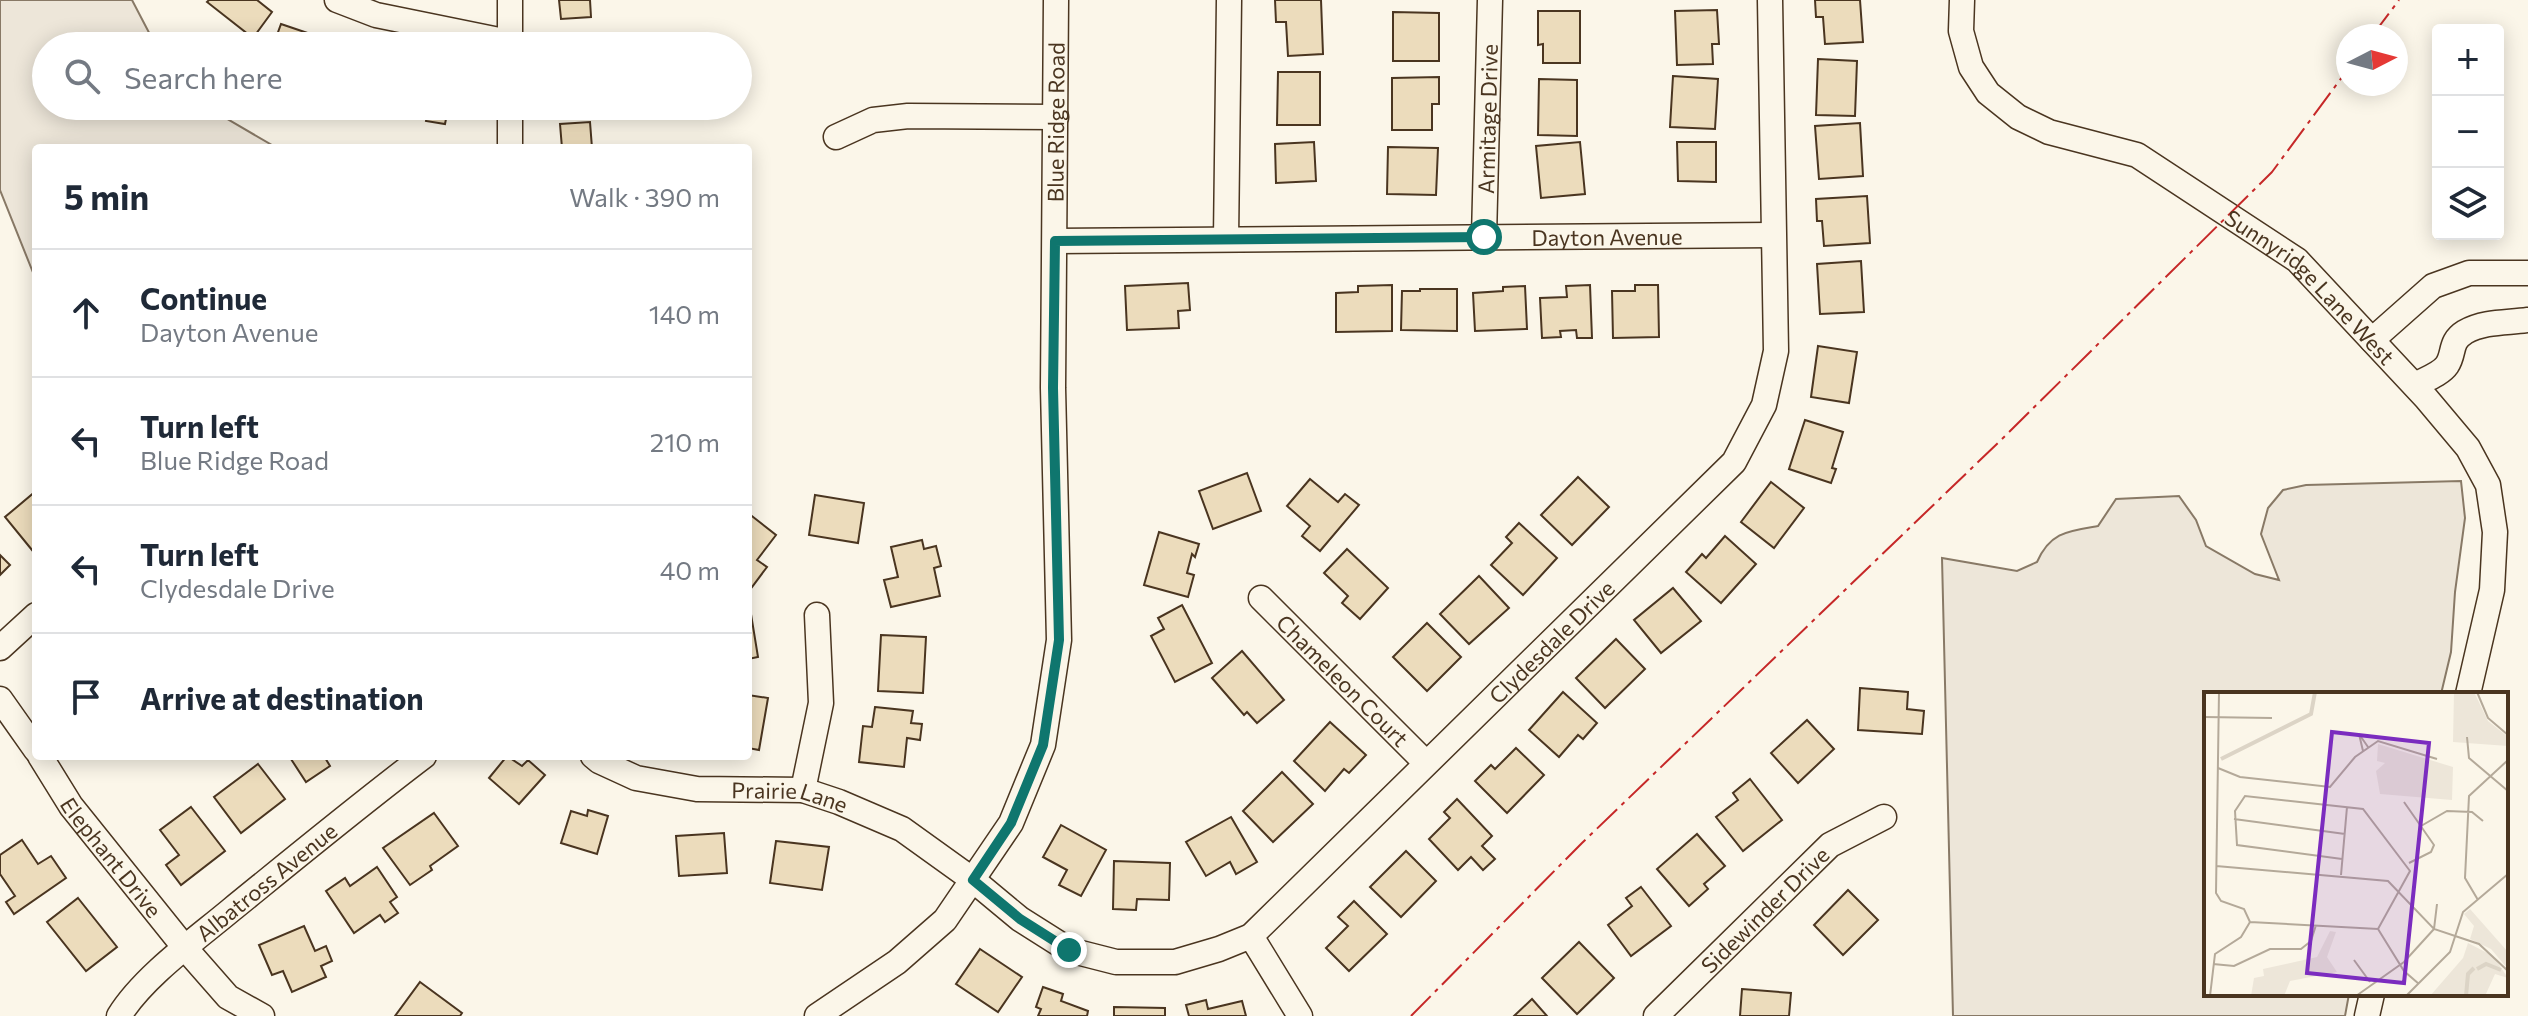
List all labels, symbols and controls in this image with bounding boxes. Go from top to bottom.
north arrow [2336,24,2408,96]
map controls [2432,24,2504,240]
button: + [2432,24,2504,96]
search box [32,32,752,120]
street label: Blue Ridge Road [1041,42,1069,202]
street label: Armitage Drive [1472,44,1502,194]
icon: search [60,54,104,98]
text: Search here [124,58,283,95]
button: − [2432,96,2504,168]
button: layers [2432,168,2504,240]
text: 5 min [64,175,149,217]
text: Walk · 390 m [569,181,720,212]
street label: Sunnyridge Lane West [2220,203,2401,370]
route start [1466,219,1502,255]
street label: Dayton Avenue [1531,222,1683,251]
text: Continue [140,279,267,316]
icon: ahead [64,291,108,335]
text: 140 m [649,298,720,329]
text: Dayton Avenue [140,316,318,347]
text: Turn left [140,407,259,444]
icon: left [64,419,108,463]
text: 210 m [650,426,720,457]
text: Blue Ridge Road [140,444,329,475]
text: Turn left [140,535,259,572]
icon: left [64,547,108,591]
text: 40 m [660,554,720,585]
text: Clydesdale Drive [140,572,335,603]
street label: Clydesdale Drive [1483,574,1620,709]
street label: Chameleon Court [1271,608,1415,752]
icon: arrive [64,675,108,719]
text: Arrive at destination [140,679,424,716]
inset map [2204,692,2508,996]
street label: Prairie Lane [731,776,852,818]
street label: Elephant Drive [55,792,168,922]
street label: Albatross Avenue [190,816,342,947]
street label: Sidewinder Drive [1695,841,1834,978]
route end [1051,932,1087,968]

